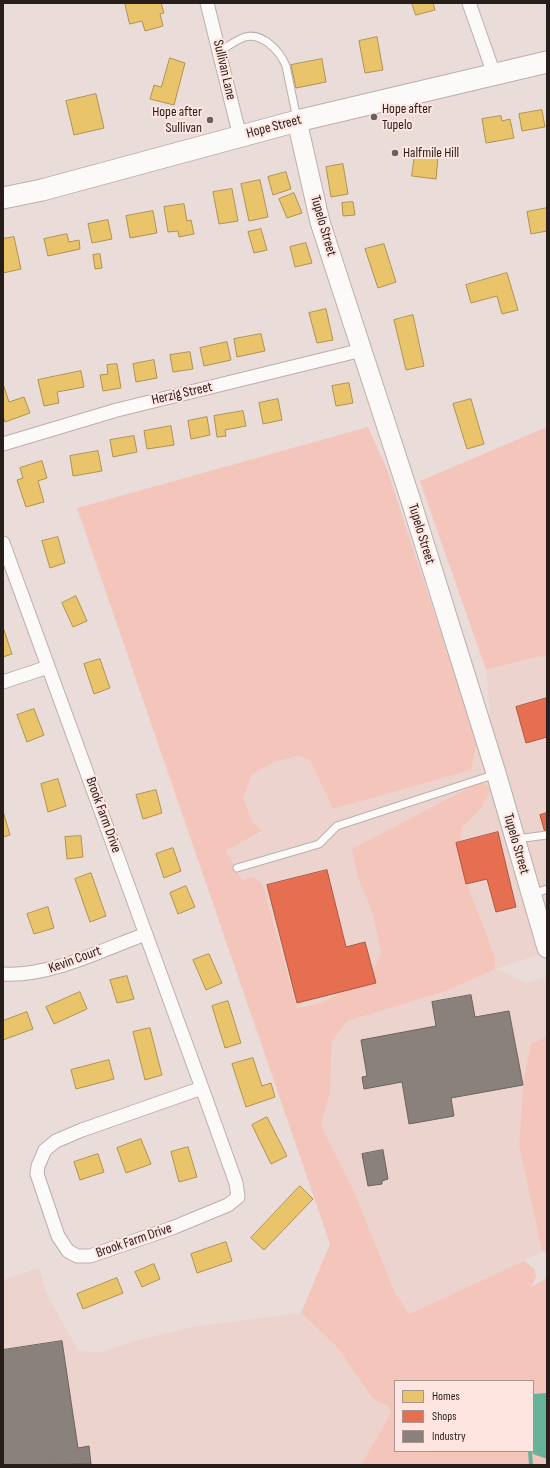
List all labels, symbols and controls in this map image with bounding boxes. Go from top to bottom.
street label: Sullivan Lane [209,38,239,102]
place label: Hope after Tupelo [382,101,432,134]
place label: Hope after Sullivan [152,104,202,136]
street label: Hope Street [245,112,303,142]
marker: Hope after Tupelo [369,112,379,122]
marker: Hope after Sullivan [205,115,215,125]
place label: Halfmile Hill [403,145,459,161]
marker: Halfmile Hill [390,148,400,158]
street label: Tupelo Street [306,194,340,258]
street label: Herzig Street [150,379,214,409]
street label: Tupelo Street [404,502,438,566]
street label: Brook Farm Drive [82,775,124,855]
street label: Tupelo Street [499,812,533,876]
street label: Kevin Court [46,943,104,977]
street label: Brook Farm Drive [94,1220,174,1262]
legend [394,1380,534,1452]
text: Homes [432,1389,460,1404]
text: Shops [432,1409,457,1424]
text: Industry [432,1429,466,1444]

